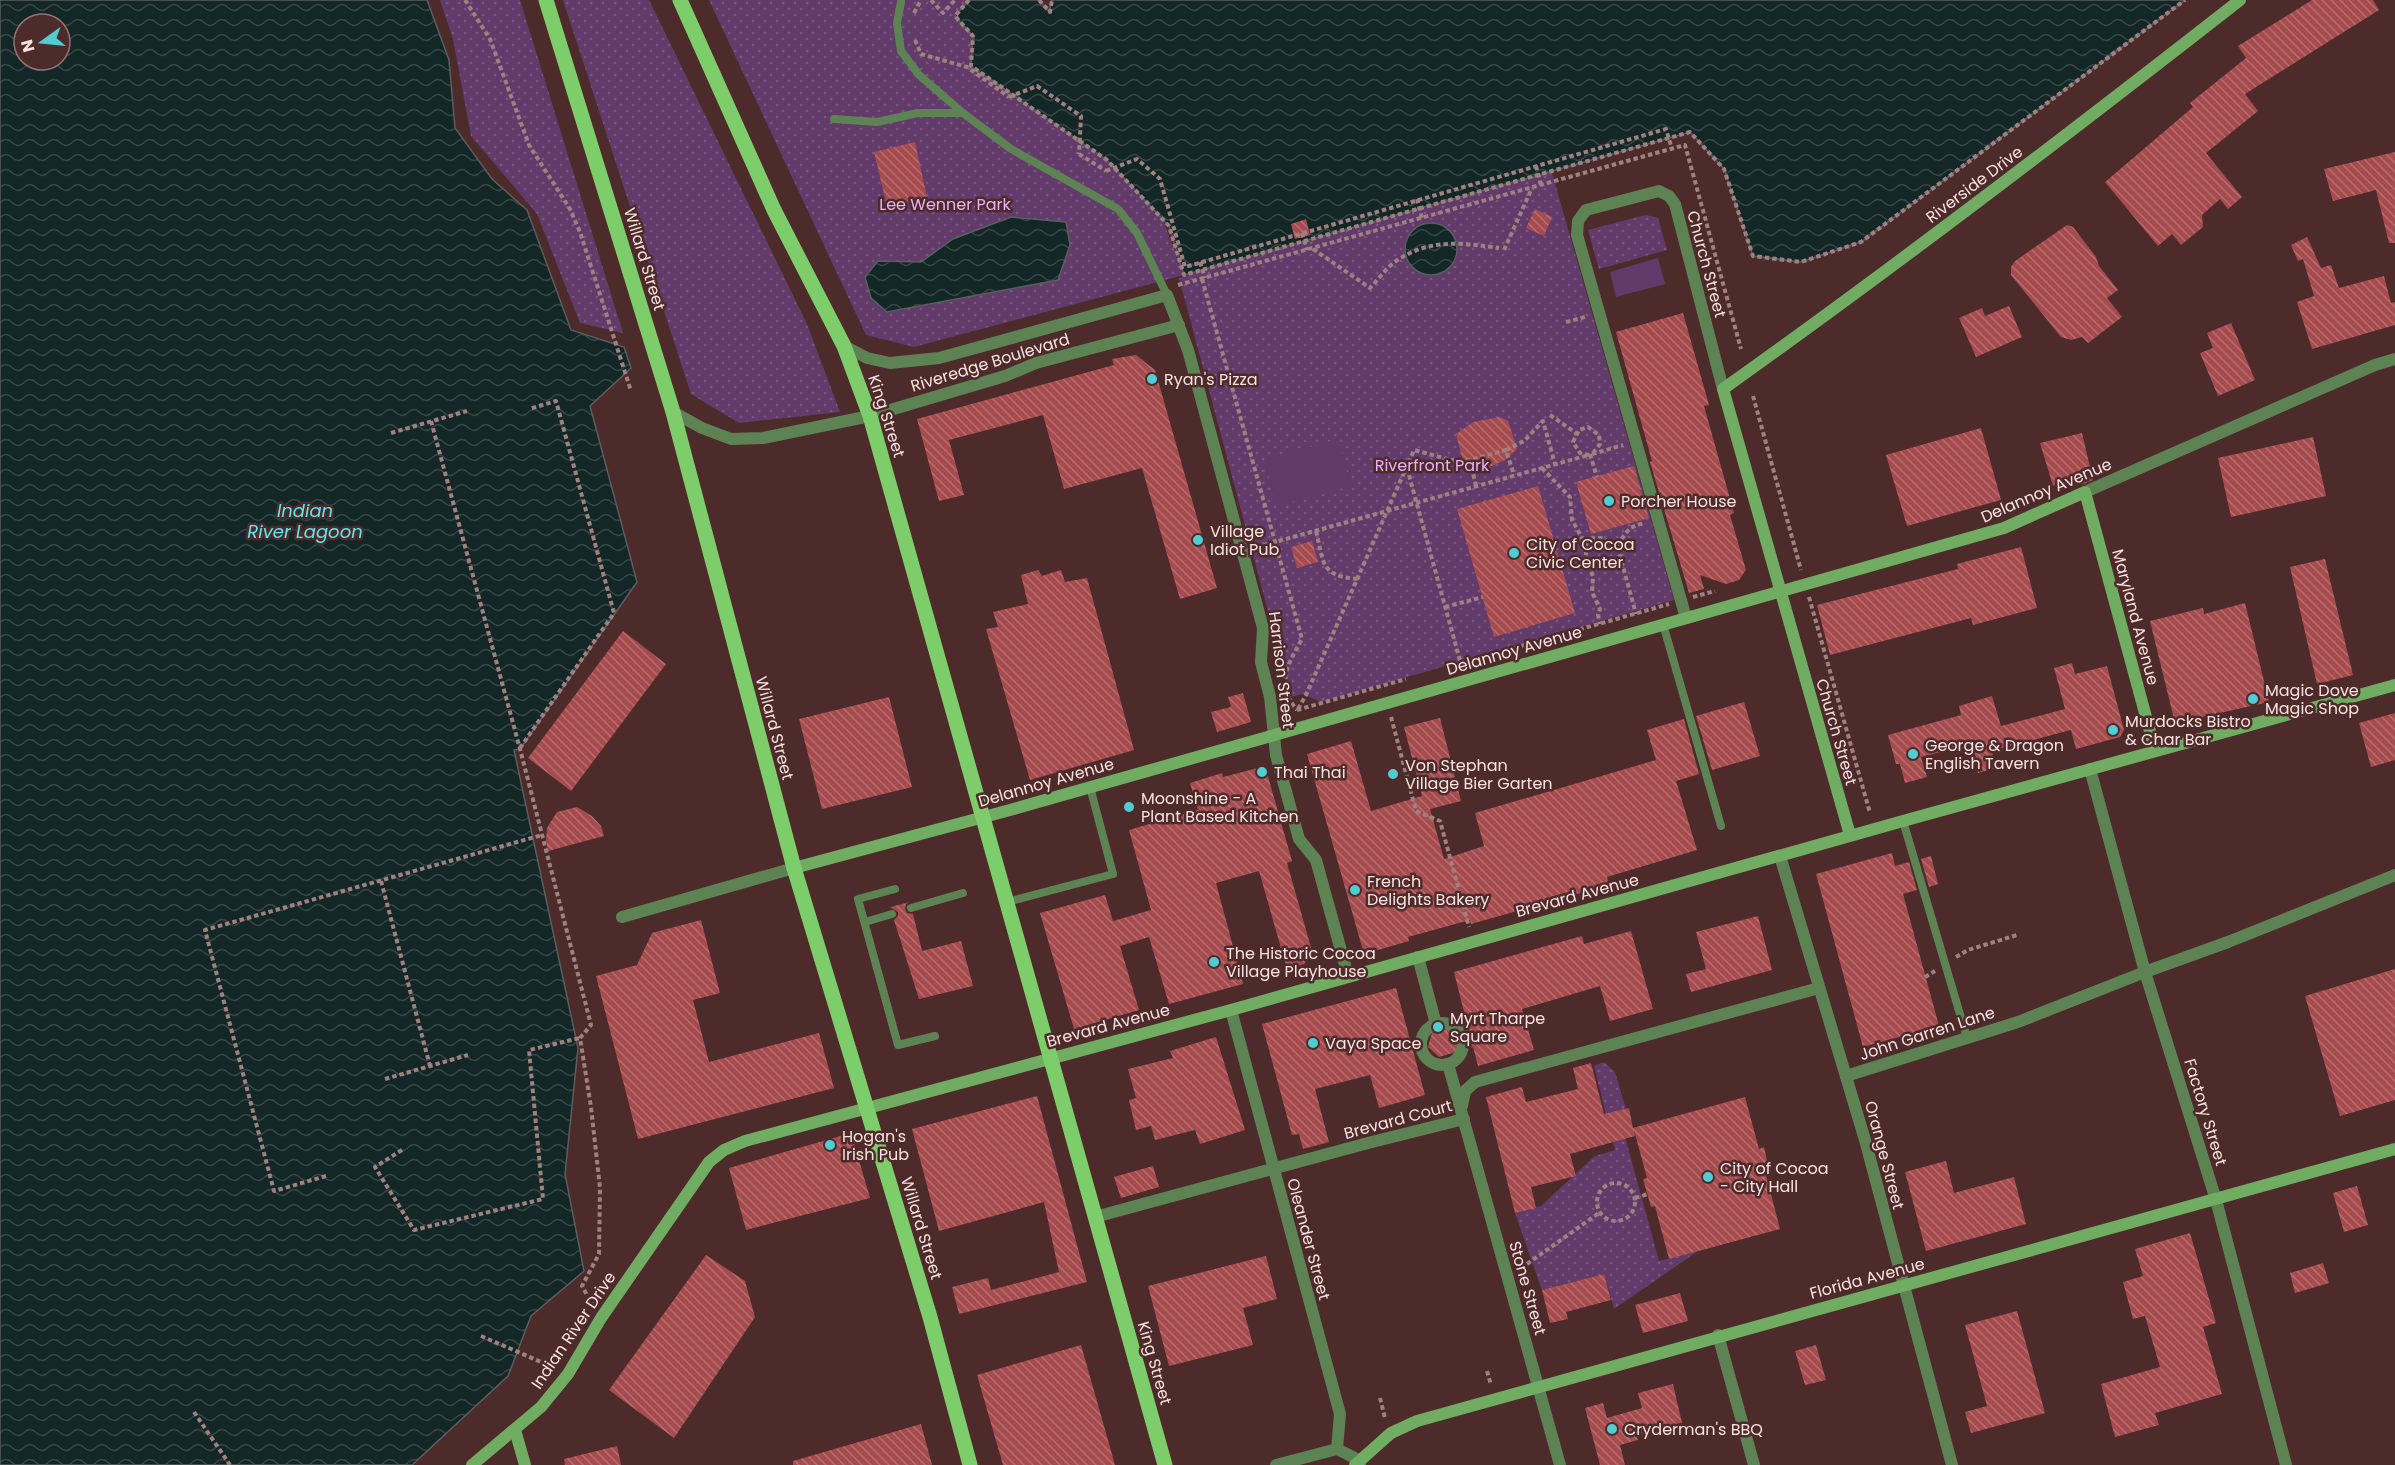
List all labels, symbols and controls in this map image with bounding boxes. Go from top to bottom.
north arrow [12,12,72,72]
text: N [15,37,41,55]
street label: Riverside Drive [1921,140,2028,228]
park label: Lee Wenner Park [879,193,1011,216]
street label: Willard Street [618,205,671,313]
street label: Church Street [1681,208,1732,320]
street label: Riveredge Boulevard [908,327,1072,398]
place label: Ryan's Pizza [1164,368,1258,391]
street label: King Street [862,372,911,461]
marker: Ryan's Pizza [1145,372,1159,386]
street label: Delannoy Avenue [1977,452,2115,528]
park label: Riverfront Park [1375,454,1490,477]
place label: Porcher House [1621,490,1736,513]
marker: Porcher House [1602,494,1616,508]
water label: Indian River Lagoon [247,498,363,544]
place label: Village Idiot Pub [1210,520,1280,561]
marker: Village Idiot Pub [1191,533,1205,547]
place label: City of Cocoa Civic Center [1526,533,1635,574]
marker: City of Cocoa Civic Center [1507,546,1521,560]
street label: Maryland Avenue [2106,547,2165,688]
street label: Harrison Street [1263,610,1300,730]
street label: Delannoy Avenue [1444,620,1585,681]
street label: Willard Street [750,674,799,783]
street label: Church Street [1810,676,1863,788]
place label: Magic Dove Magic Shop [2265,679,2359,720]
marker: Magic Dove Magic Shop [2246,692,2260,706]
place label: Murdocks Bistro & Char Bar [2125,710,2251,751]
marker: Murdocks Bistro & Char Bar [2106,723,2120,737]
place label: George & Dragon English Tavern [1925,734,2064,775]
marker: George & Dragon English Tavern [1906,747,1920,761]
street label: Delannoy Avenue [976,752,1117,813]
place label: Von Stephan Village Bier Garten [1405,754,1553,795]
place label: Thai Thai [1274,761,1346,784]
marker: Thai Thai [1255,765,1269,779]
marker: Von Stephan Village Bier Garten [1386,767,1400,781]
place label: Moonshine - A Plant Based Kitchen [1141,787,1299,828]
marker: Moonshine - A Plant Based Kitchen [1122,800,1136,814]
street label: Brevard Avenue [1513,868,1641,923]
place label: French Delights Bakery [1367,870,1489,911]
marker: French Delights Bakery [1348,883,1362,897]
place label: The Historic Cocoa Village Playhouse [1226,942,1376,983]
marker: The Historic Cocoa Village Playhouse [1207,955,1221,969]
street label: Brevard Avenue [1044,998,1172,1053]
street label: John Garren Lane [1857,1001,1998,1066]
place label: Myrt Tharpe Square [1450,1007,1545,1048]
marker: Myrt Tharpe Square [1431,1020,1445,1034]
place label: Vaya Space [1325,1032,1421,1055]
marker: Vaya Space [1306,1036,1320,1050]
street label: Factory Street [2178,1056,2233,1169]
street label: Brevard Court [1341,1094,1455,1145]
street label: Orange Street [1859,1098,1910,1212]
place label: Hogan's Irish Pub [842,1125,909,1166]
marker: Hogan's Irish Pub [823,1138,837,1152]
place label: City of Cocoa - City Hall [1720,1157,1829,1198]
marker: City of Cocoa - City Hall [1701,1170,1715,1184]
street label: Willard Street [895,1174,948,1282]
street label: Oleander Street [1281,1176,1336,1303]
street label: Stone Street [1503,1238,1552,1338]
street label: Florida Avenue [1807,1252,1927,1305]
street label: Indian River Drive [526,1267,621,1394]
street label: King Street [1132,1319,1177,1408]
place label: Cryderman's BBQ [1624,1418,1763,1441]
marker: Cryderman's BBQ [1605,1422,1619,1436]

